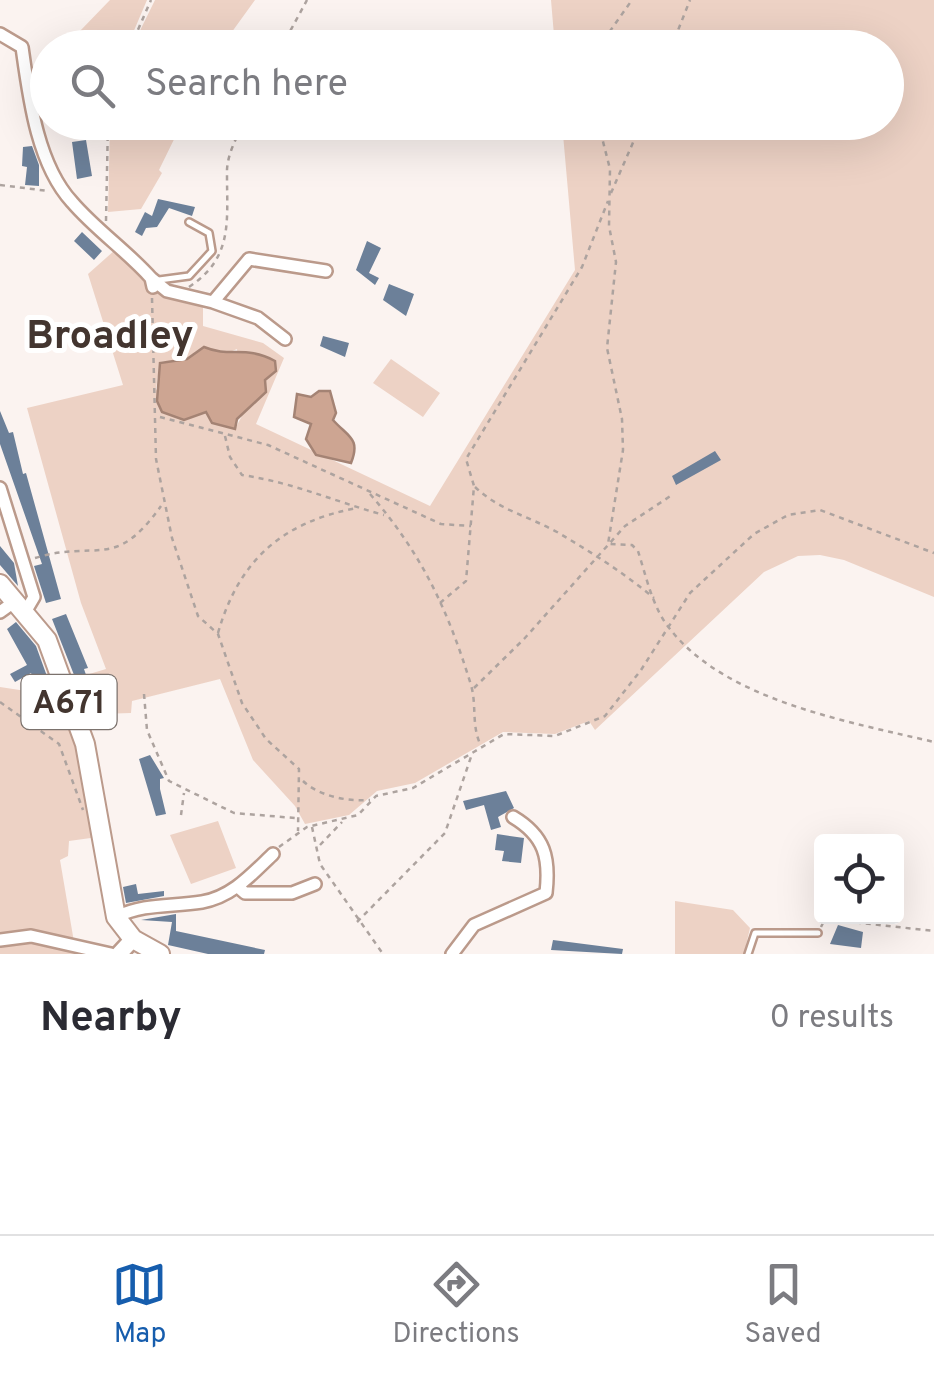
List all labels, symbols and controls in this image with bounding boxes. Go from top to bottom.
search box [30,30,904,140]
icon: search [65,58,120,113]
text: Search here [145,61,348,110]
district label: Broadley [26,313,194,363]
road number: A671 [22,675,116,729]
map controls [814,834,904,924]
button: locate [814,834,904,924]
text: Nearby [40,993,182,1046]
text: 0 results [769,999,894,1039]
tab: Map [112,1257,167,1353]
tab: Directions [392,1257,520,1353]
tab: Saved [745,1257,822,1353]

